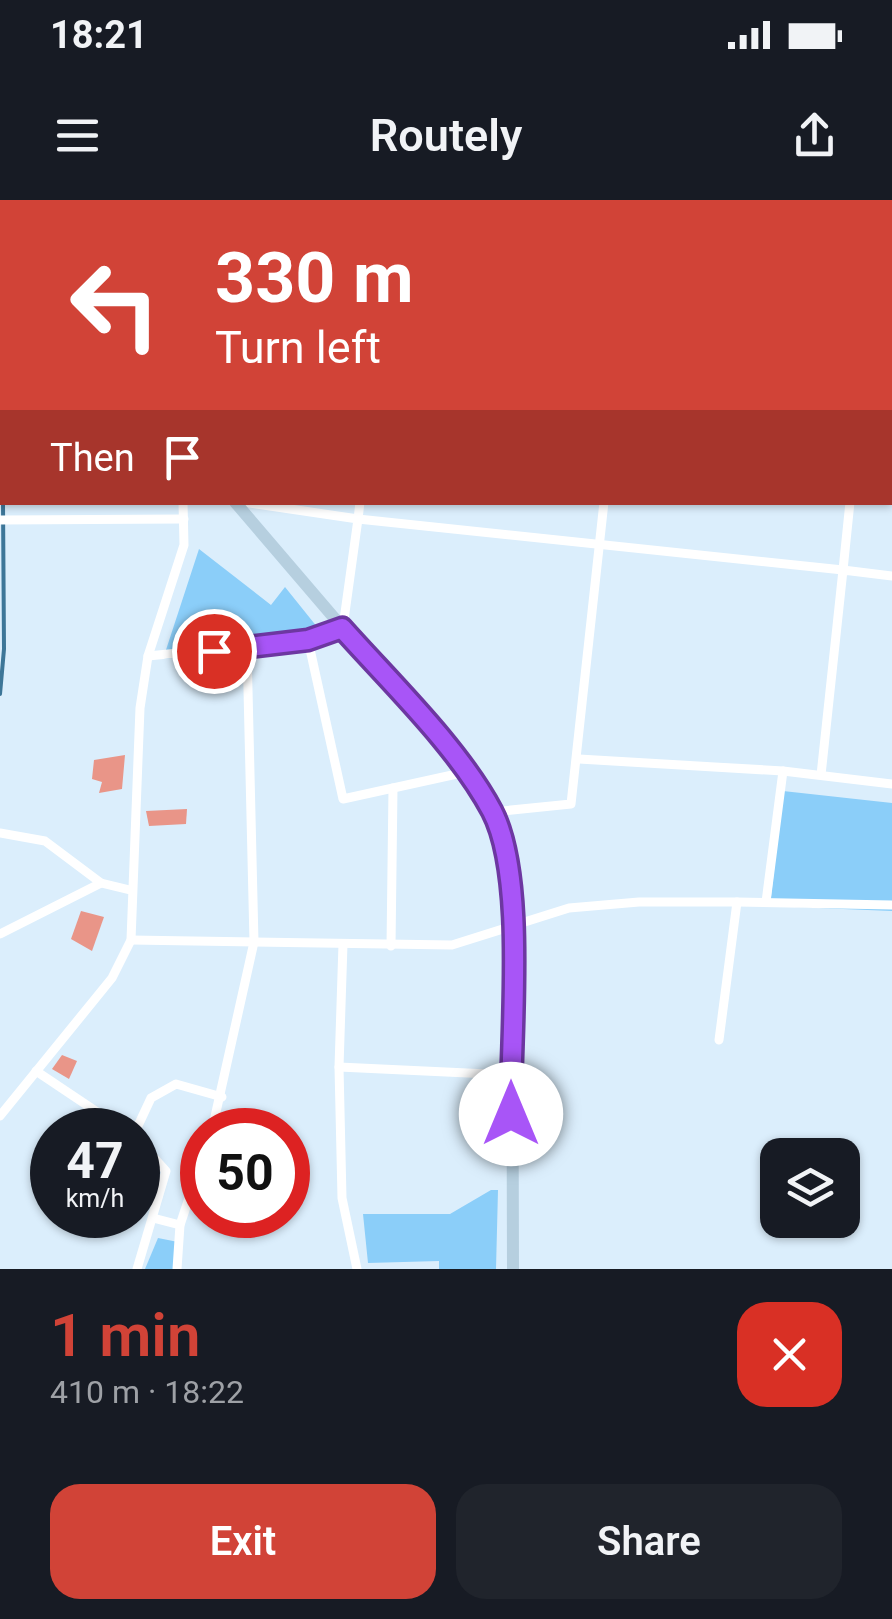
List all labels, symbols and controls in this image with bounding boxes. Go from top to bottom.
text: 18:21 [50,13,148,57]
icon: menu [50,108,105,163]
icon: share [787,108,842,163]
text: Routely [370,109,522,162]
text: 330 m [215,237,414,319]
icon: left [50,240,180,370]
text: Turn left [215,321,381,374]
icon: arrive [155,430,210,485]
text: Then [50,436,135,480]
pin [172,609,257,694]
icon: arrive [187,624,242,679]
position arrow [459,1062,563,1166]
speed limit sign: 50 [180,1108,310,1238]
text: 47 [66,1132,124,1190]
map controls [760,1138,860,1238]
button: layers [760,1138,860,1238]
text: km/h [66,1184,124,1213]
text: 1 min [50,1300,200,1371]
button: close [737,1302,842,1407]
text: 410 m · 18:22 [50,1373,244,1411]
button: Exit [50,1484,436,1599]
button: Share [456,1484,842,1599]

